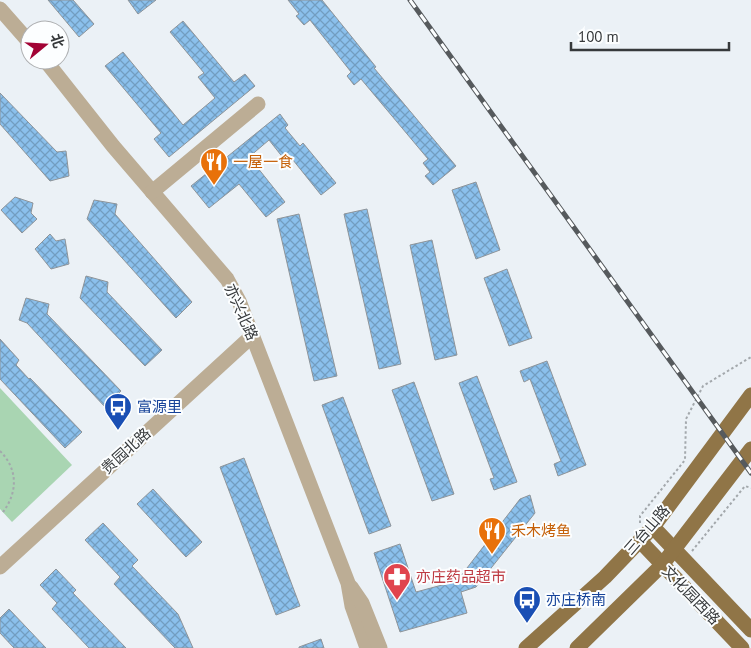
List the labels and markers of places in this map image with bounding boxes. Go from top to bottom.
restaurant icon: 一屋一食 [199,147,229,186]
place label: 一屋一食 [233,152,293,171]
bus stop icon: 富源里 [103,392,133,431]
place label: 富源里 [137,397,182,416]
restaurant icon: 禾木烤鱼 [477,516,507,555]
place label: 禾木烤鱼 [511,521,571,540]
pharmacy icon: 亦庄药品超市 [382,562,412,601]
place label: 亦庄药品超市 [416,567,506,586]
bus stop icon: 亦庄桥南 [512,585,542,624]
place label: 亦庄桥南 [546,590,606,609]

